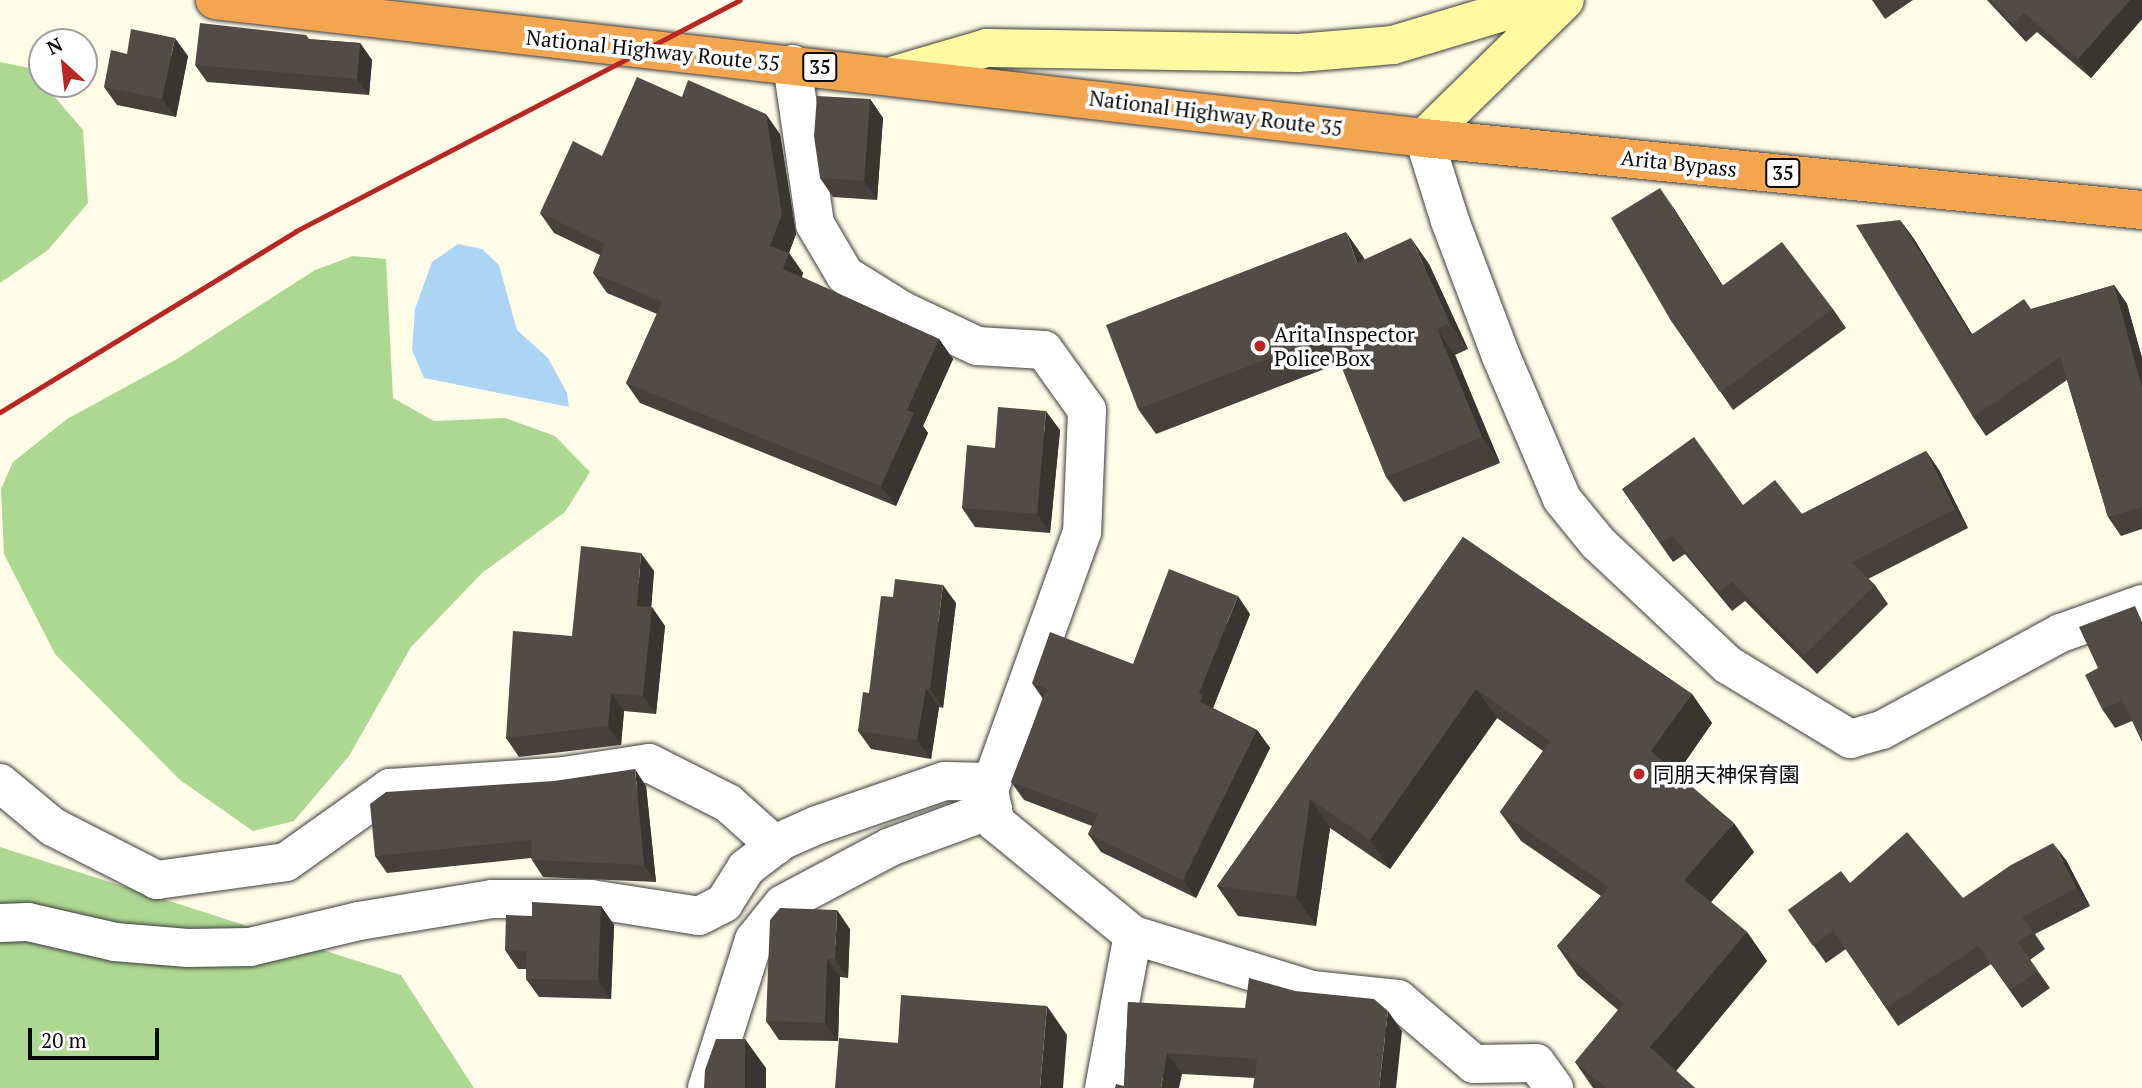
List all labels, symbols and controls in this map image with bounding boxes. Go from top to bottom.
street label: National Highway Route 35 [525,24,781,76]
north arrow [28,28,98,98]
text: N [42,31,66,60]
road number: 35 [801,52,839,82]
street label: National Highway Route 35 [1088,85,1344,141]
street label: Arita Bypass [1620,144,1738,182]
road number: 35 [1764,158,1802,188]
place label: Arita Inspector Police Box [1274,321,1415,371]
marker: Arita Inspector Police Box [1252,338,1268,354]
place label: 同朋天神保育園 [1653,761,1800,787]
marker: 同朋天神保育園 [1631,766,1647,782]
scale bar [32,1014,163,1058]
text: 20 m [41,1026,87,1054]

